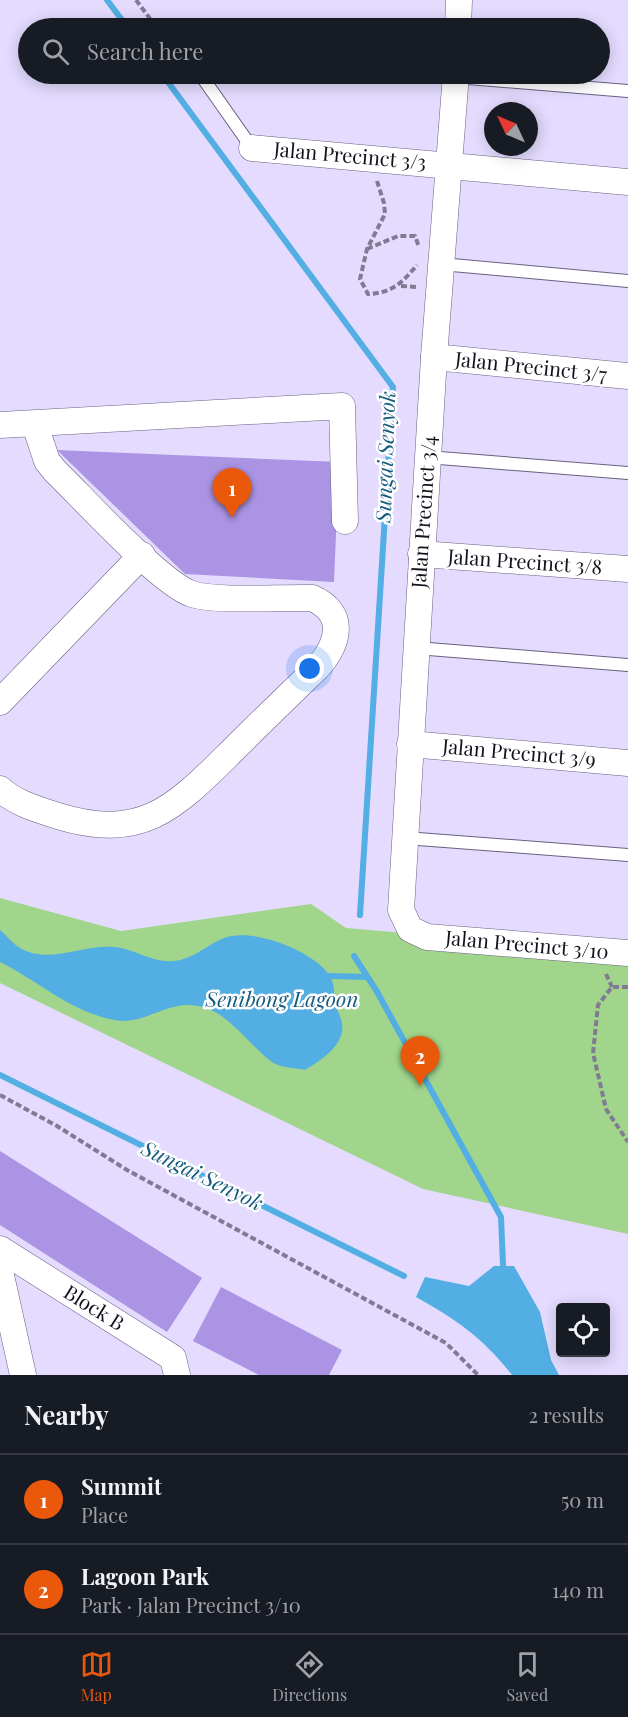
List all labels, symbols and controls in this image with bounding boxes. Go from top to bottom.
search box [18,18,610,84]
icon: search [39,35,72,68]
text: Search here [87,36,203,66]
north arrow [484,102,538,156]
street label: Jalan Precinct 3/3 [272,134,427,175]
street label: Jalan Precinct 3/7 [453,344,608,387]
water label: Sungai Senyok [368,390,400,524]
street label: Jalan Precinct 3/4 [404,435,441,590]
pin: 1 [212,468,252,518]
street label: Jalan Precinct 3/8 [446,542,603,579]
your location [295,654,324,683]
street label: Jalan Precinct 3/9 [440,731,597,772]
street label: Jalan Precinct 3/10 [443,923,610,964]
water label: Senibong Lagoon [205,984,358,1012]
pin: 2 [400,1036,440,1086]
water label: Sungai Senyok [137,1132,268,1216]
street label: Block B [59,1278,130,1336]
map controls [556,1303,610,1357]
button: locate [556,1303,610,1357]
text: Nearby [24,1397,109,1432]
text: 2 results [529,1401,604,1428]
text: Summit [81,1471,162,1501]
text: 1 [40,1486,47,1513]
text: 50 m [561,1486,604,1513]
text: Place [81,1501,128,1528]
text: Lagoon Park [81,1561,209,1591]
text: 2 [38,1576,49,1603]
text: 140 m [552,1576,604,1603]
text: Park · Jalan Precinct 3/10 [81,1591,301,1618]
tab: Map [80,1648,113,1705]
tab: Directions [272,1648,347,1705]
tab: Saved [507,1648,548,1705]

